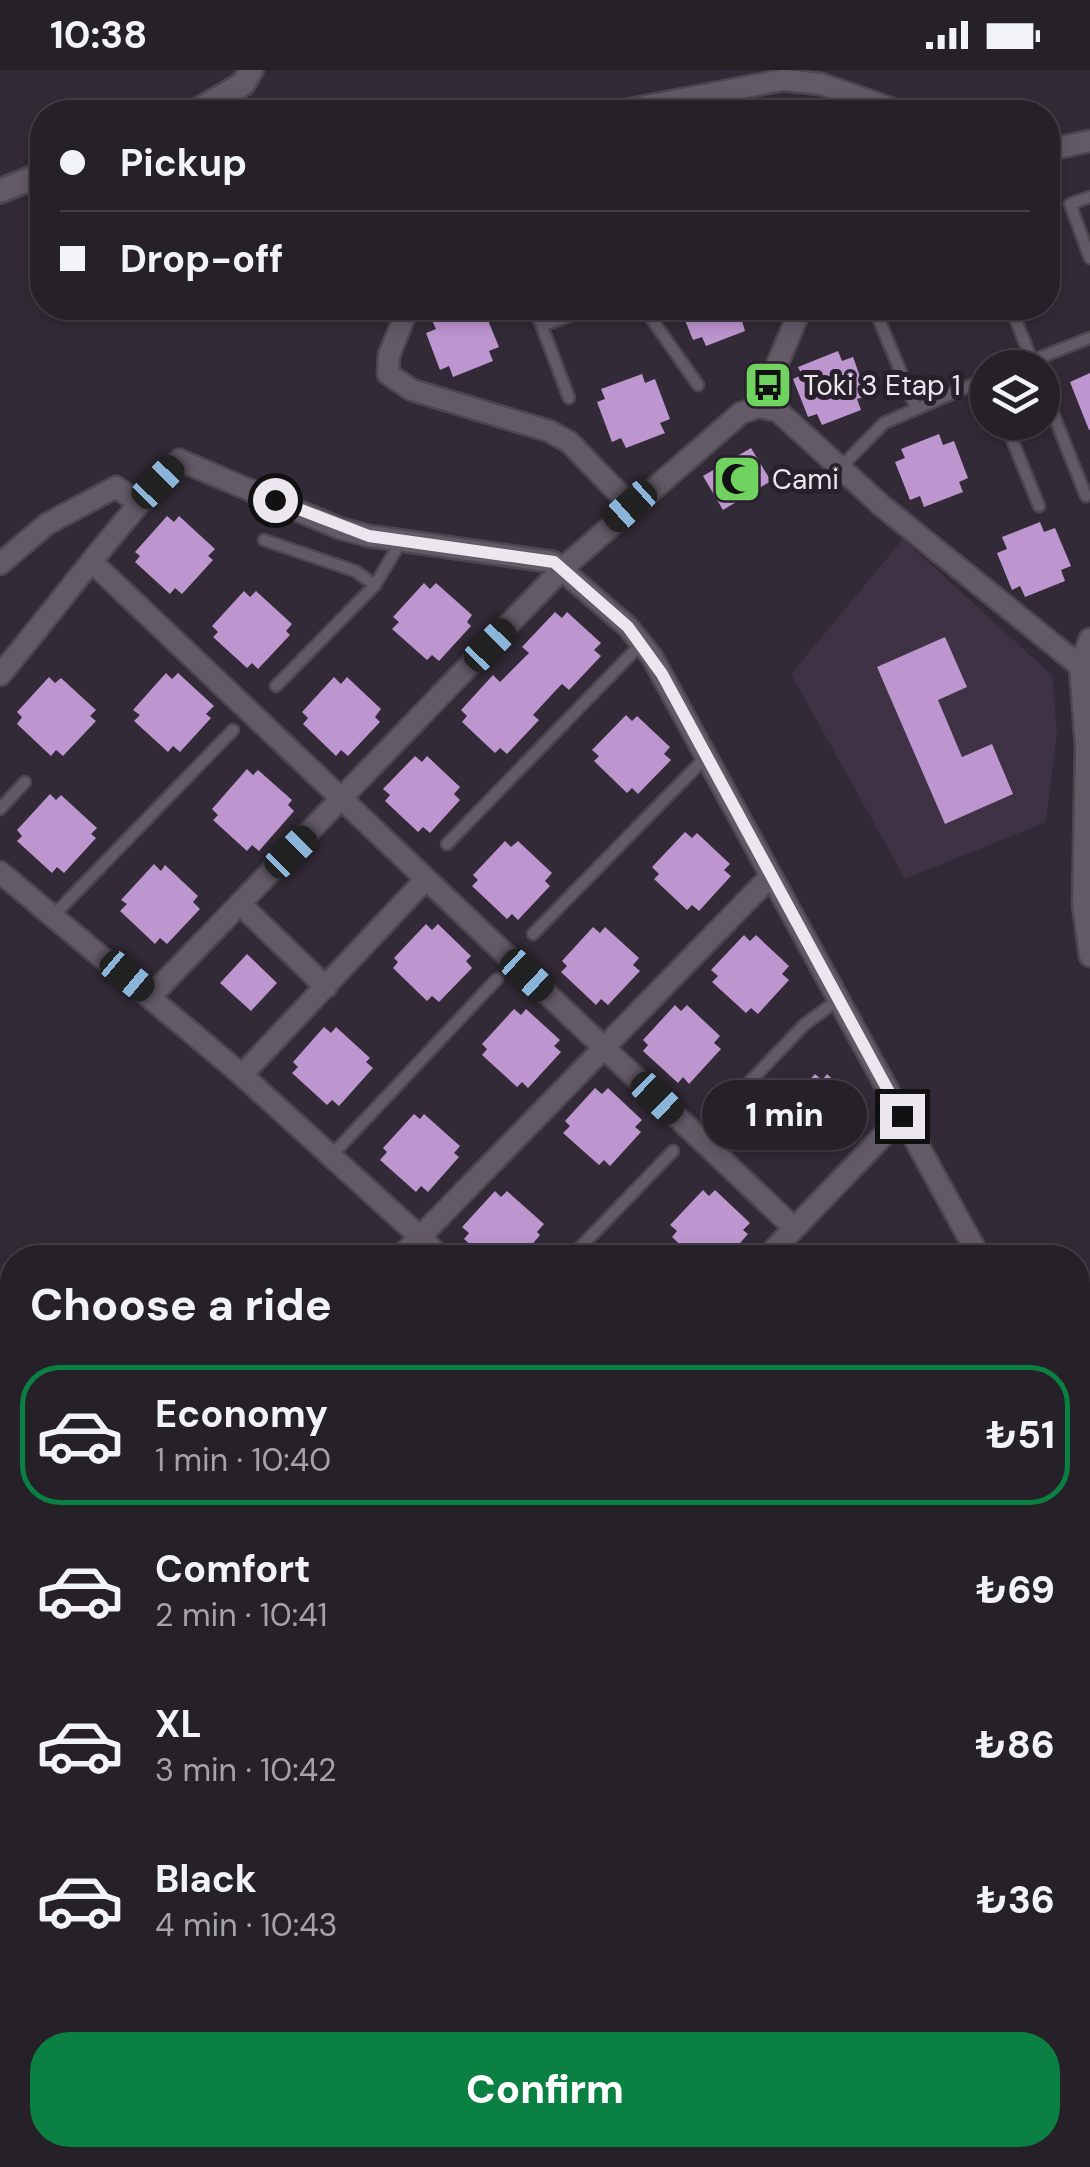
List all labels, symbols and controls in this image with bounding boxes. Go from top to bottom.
text: 10:38 [50,10,147,60]
text: Pickup [120,138,247,188]
text: Drop-off [120,234,283,284]
map controls [970,350,1060,440]
button: layers [970,350,1060,440]
bus stop icon: Toki 3 Etap 1 [742,359,794,411]
place label: Toki 3 Etap 1 [803,367,961,404]
car [126,450,190,514]
mosque icon: Cami [711,453,763,505]
place label: Cami [772,461,839,498]
car [598,475,662,537]
route start [253,478,298,523]
car [458,613,522,677]
car [259,820,323,884]
car [495,944,559,1006]
car [94,945,160,1007]
car [625,1066,689,1130]
callout: 1 min [702,1081,867,1151]
text: 1 min [745,1094,824,1136]
route end [880,1094,925,1139]
text: Choose a ride [30,1275,332,1334]
text: Economy [155,1389,328,1439]
icon: car [35,1390,125,1480]
text: ₺51 [986,1410,1055,1460]
text: 1 min · 10:40 [155,1439,331,1481]
text: Comfort [155,1544,311,1594]
icon: car [35,1545,125,1635]
text: ₺69 [976,1565,1055,1615]
text: 2 min · 10:41 [155,1594,328,1636]
text: XL [155,1699,202,1749]
icon: car [35,1700,125,1790]
text: ₺86 [975,1720,1055,1770]
text: 3 min · 10:42 [155,1749,337,1791]
text: Black [155,1854,257,1904]
icon: car [35,1855,125,1945]
text: ₺36 [976,1875,1055,1925]
text: 4 min · 10:43 [155,1904,338,1946]
button: Confirm [30,2032,1060,2147]

